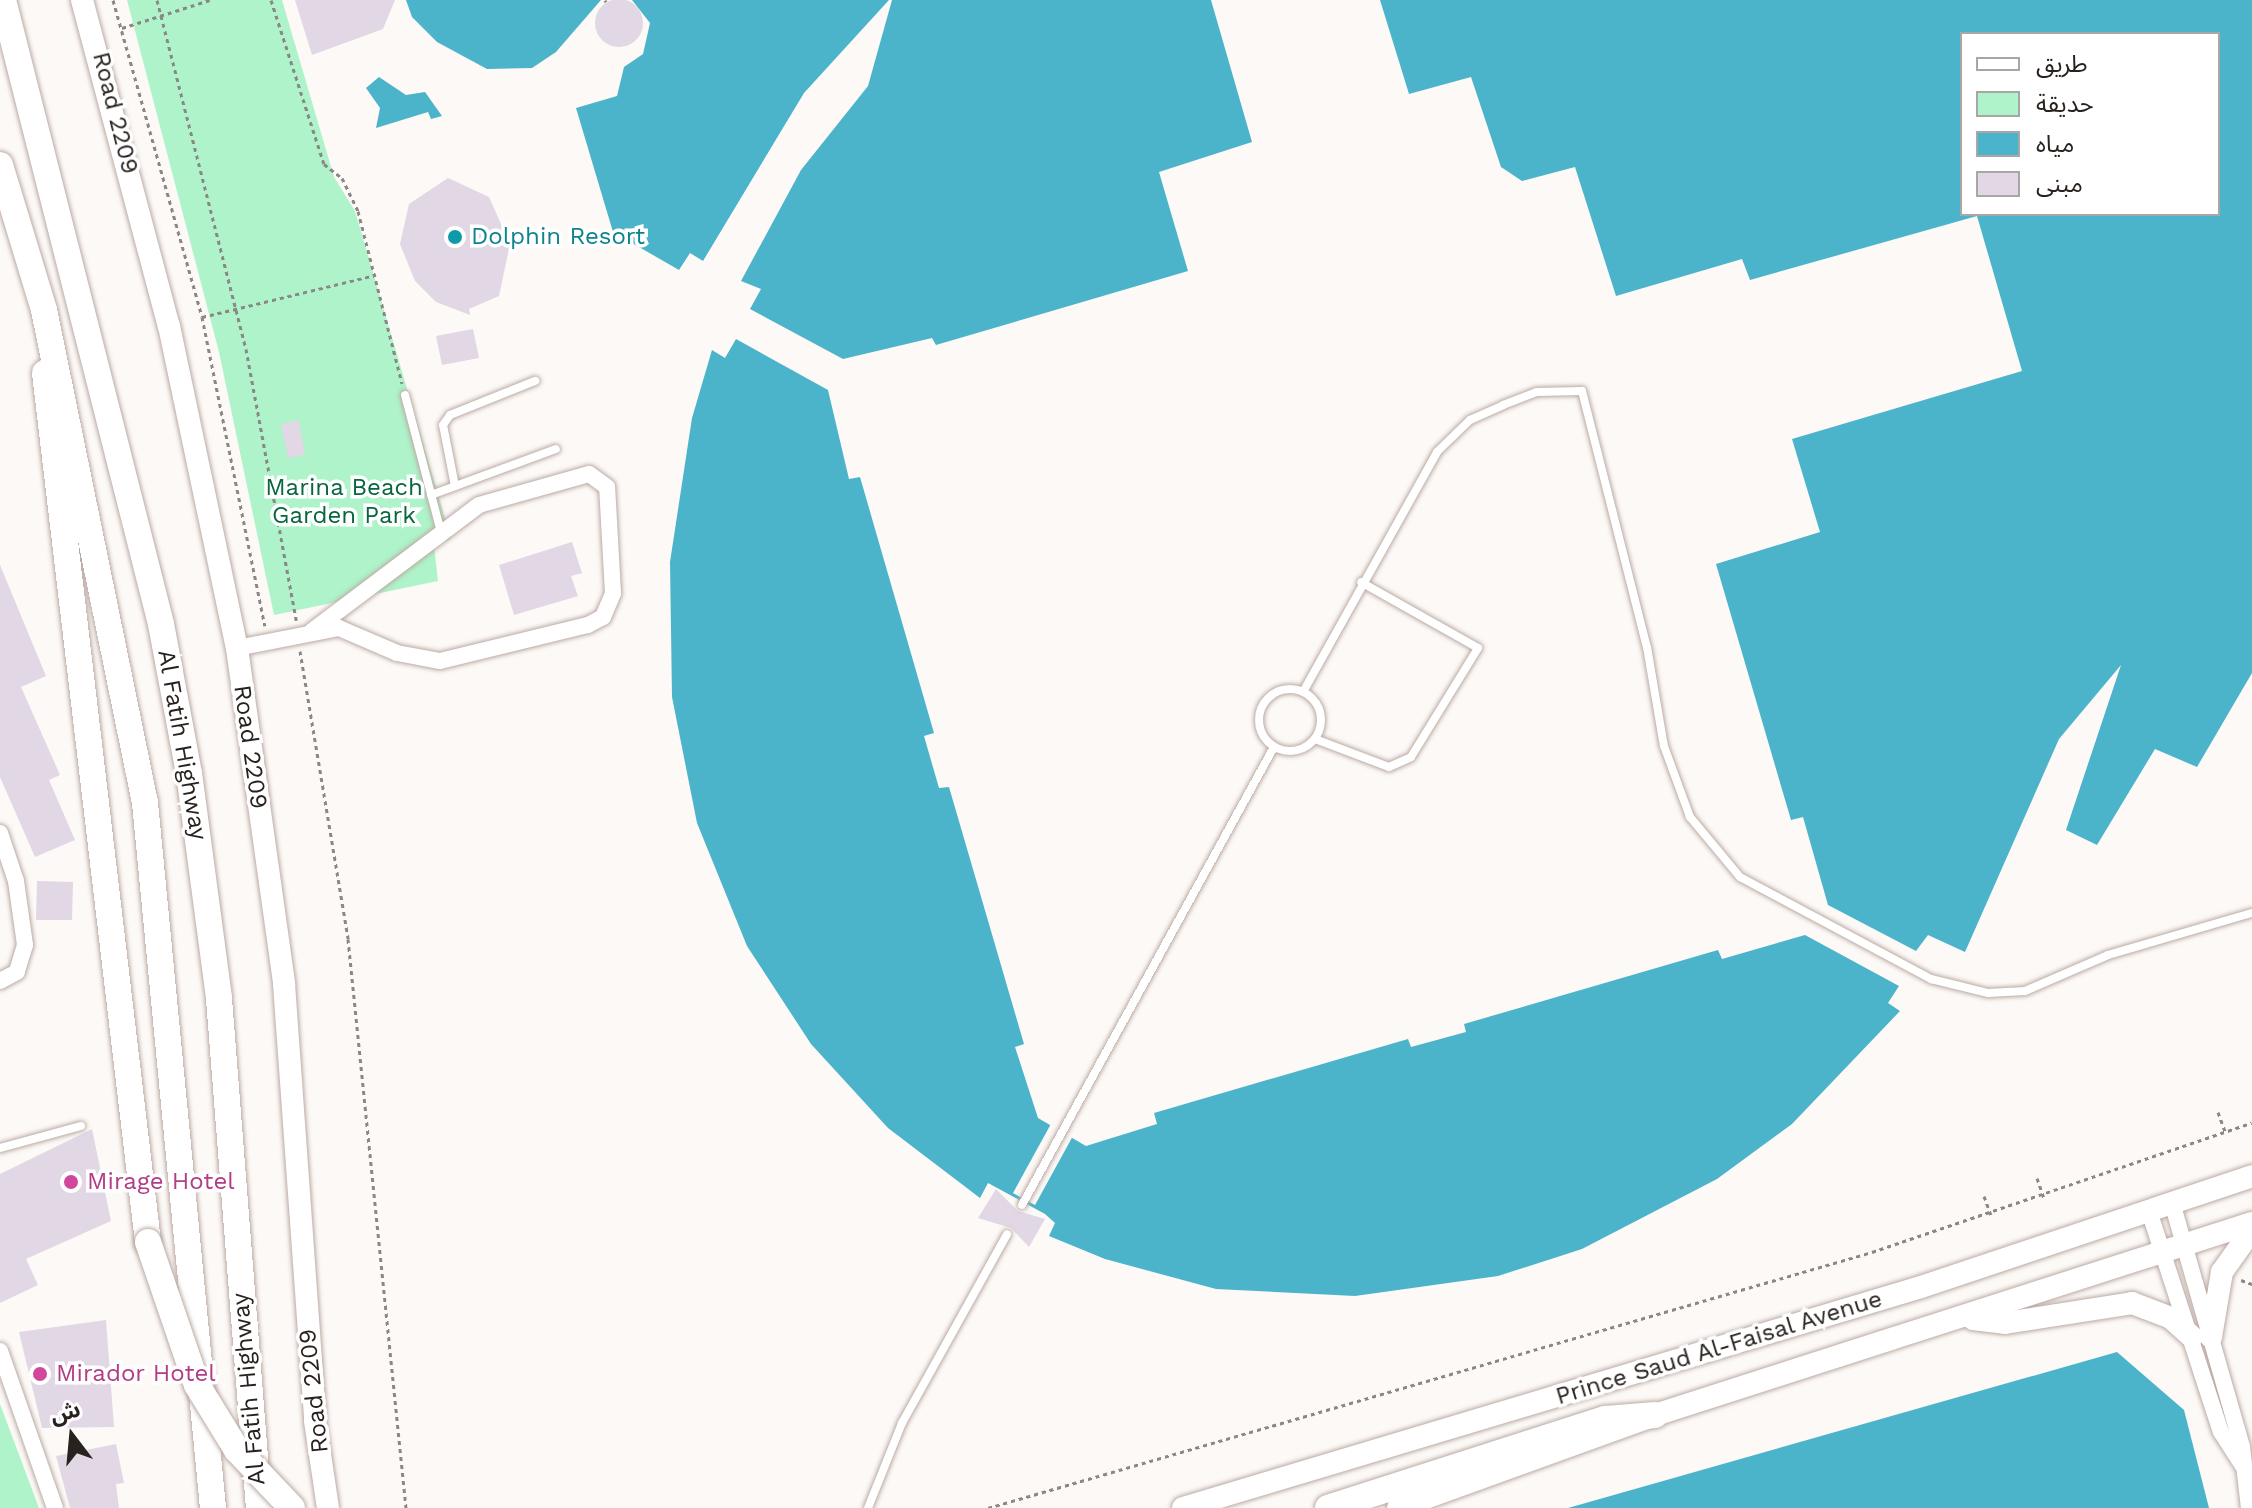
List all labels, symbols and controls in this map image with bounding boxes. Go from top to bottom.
legend [1960,32,2220,216]
street label: Road 2209 [86,49,144,177]
text: طريق [2036,50,2088,78]
text: حديقة [2036,90,2094,118]
text: مياه [2036,130,2074,158]
text: مبنى [2036,170,2083,198]
place label: Dolphin Resort [471,223,645,251]
marker: Dolphin Resort [446,228,464,246]
park label: Marina Beach Garden Park [265,474,423,530]
street label: Al Fatih Highway [151,647,213,843]
street label: Road 2209 [227,683,273,811]
place label: Mirage Hotel [87,1168,235,1196]
marker: Mirage Hotel [62,1173,80,1191]
street label: Prince Saud Al-Faisal Avenue [1551,1284,1887,1412]
street label: Al Fatih Highway [226,1291,272,1487]
street label: Road 2209 [293,1328,335,1454]
place label: Mirador Hotel [56,1360,216,1388]
marker: Mirador Hotel [31,1365,49,1383]
north arrow [32,1396,112,1476]
text: ش [47,1396,83,1429]

